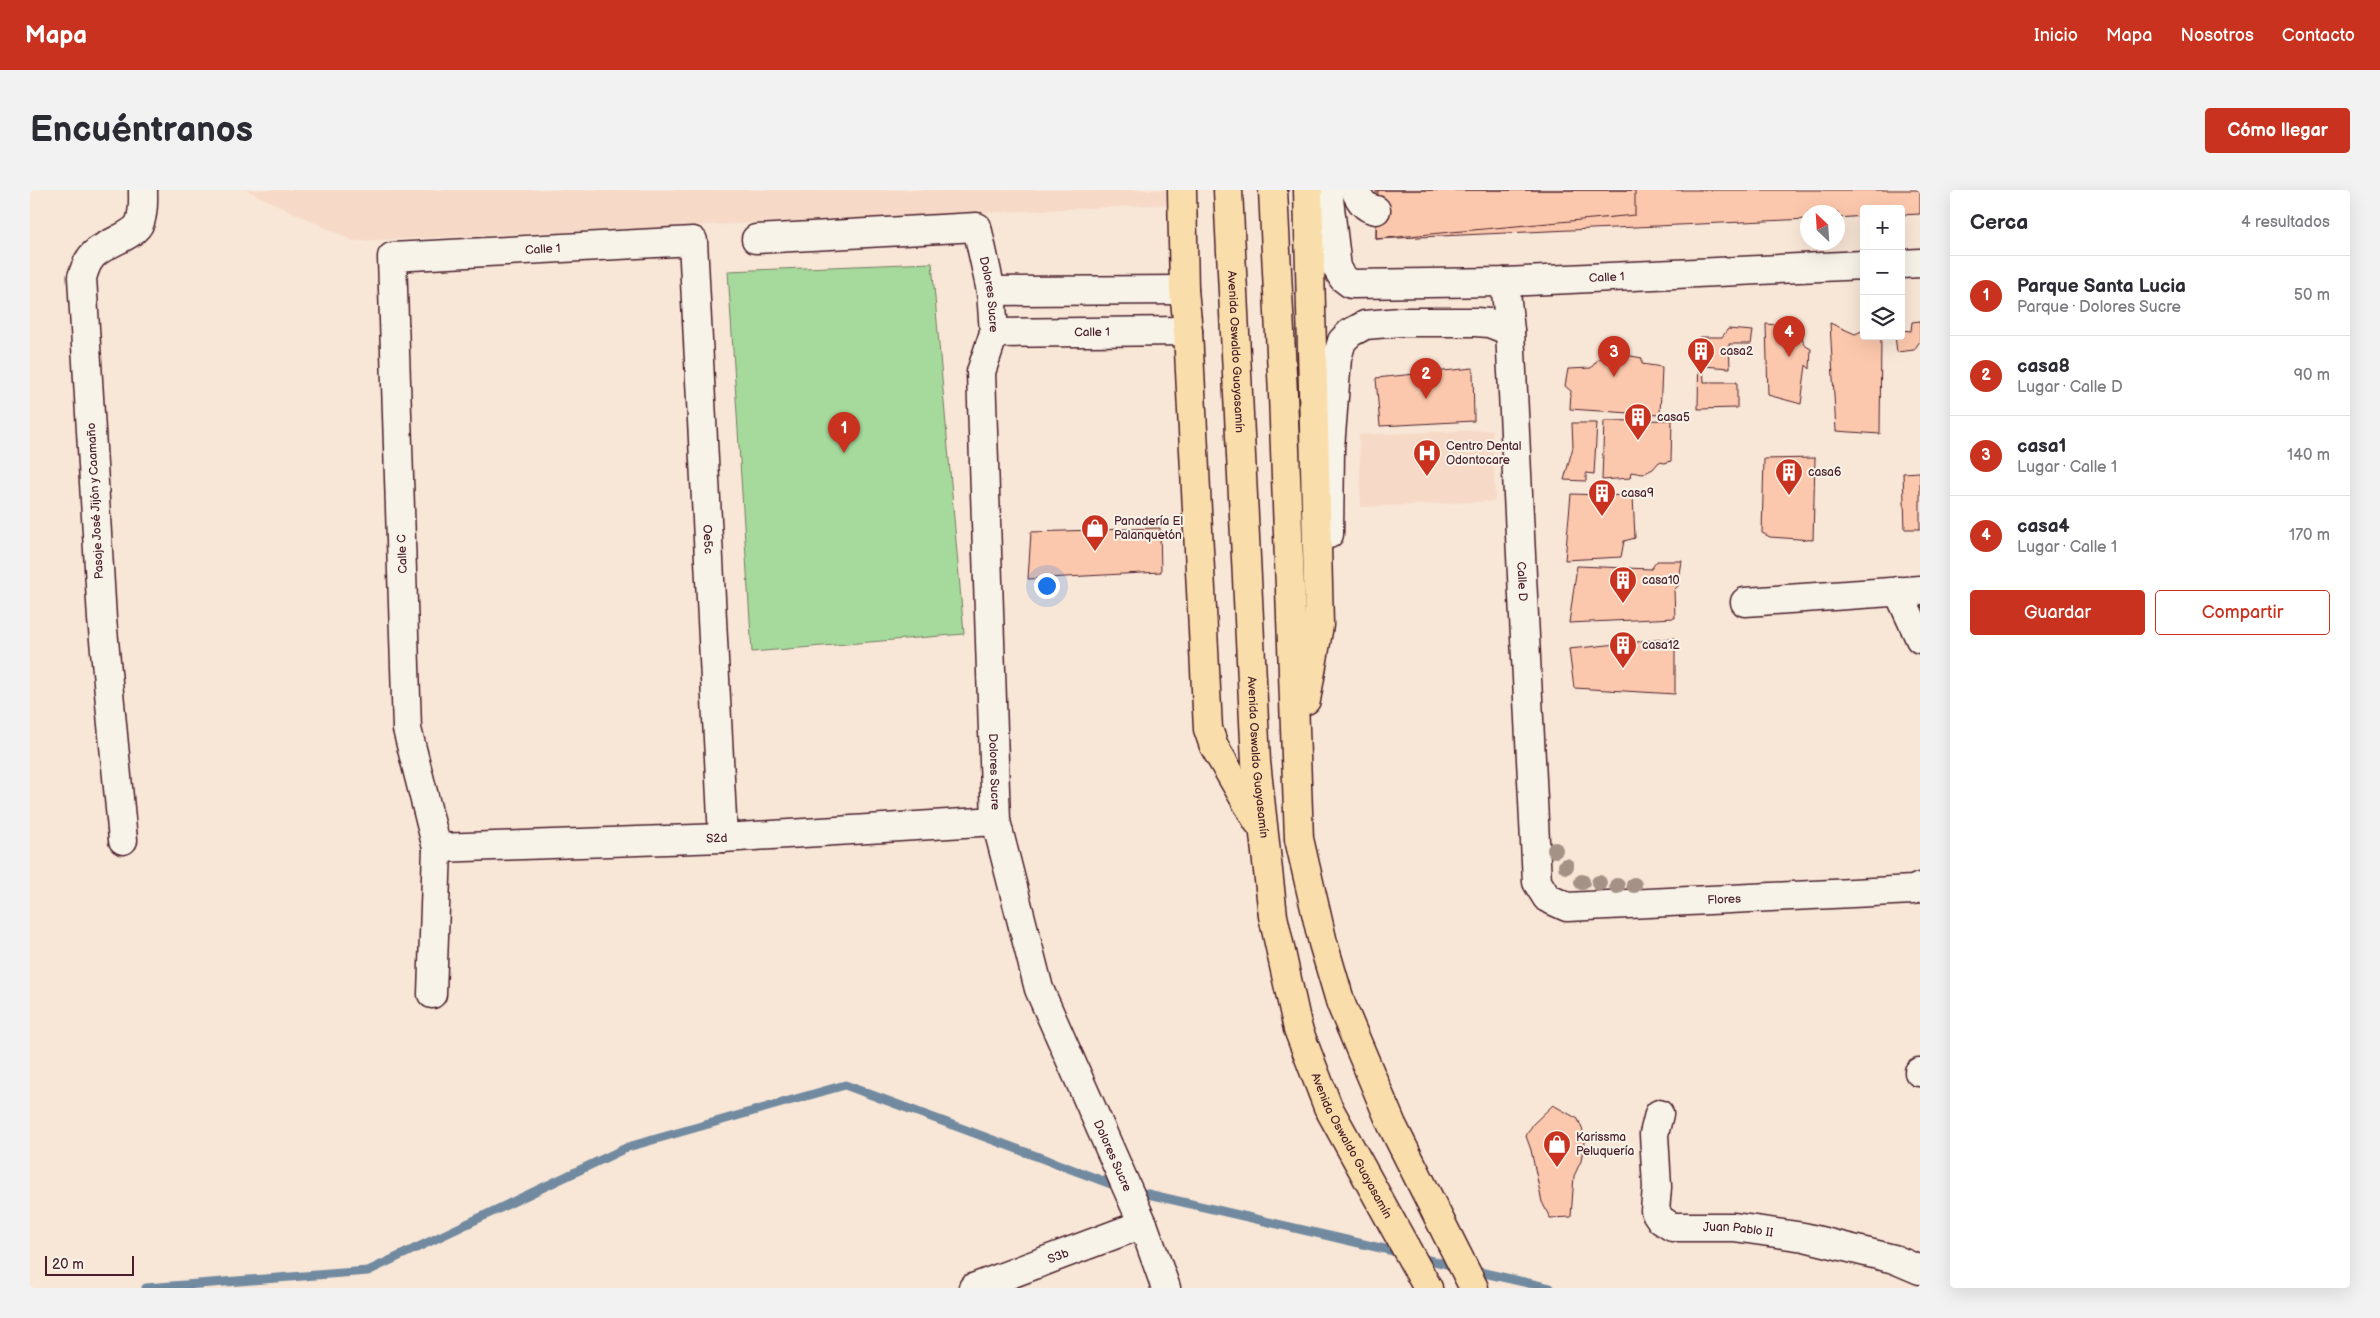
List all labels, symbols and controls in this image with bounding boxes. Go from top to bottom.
text: Mapa [25,21,87,50]
text: Inicio [2034,25,2078,46]
text: Mapa [2106,25,2152,46]
text: Nosotros [2180,25,2254,46]
text: Contacto [2282,25,2355,46]
button: Cómo llegar [2205,108,2350,153]
text: Encuéntranos [30,109,253,152]
north arrow [1800,205,1845,250]
map controls [1860,205,1905,340]
button: + [1860,205,1905,250]
text: Cerca [1970,210,2028,235]
text: 4 resultados [2241,213,2330,232]
street label: Calle 1 [525,241,561,258]
button: − [1860,250,1905,295]
street label: Dolores Sucre [976,255,1001,333]
street label: Calle 1 [1589,269,1625,286]
street label: Avenida Oswaldo Guayasamín [1224,270,1247,434]
text: Parque Santa Lucia [2017,275,2186,298]
text: 1 [1983,286,1989,305]
text: 50 m [2294,286,2330,305]
button: layers [1860,295,1905,340]
text: Parque · Dolores Sucre [2017,298,2181,317]
pin: 4 [1773,316,1805,357]
street label: Calle 1 [1074,325,1110,340]
pin: 3 [1598,336,1630,377]
building icon: casa2 [1686,336,1716,375]
place label: casa2 [1720,344,1753,359]
text: casa8 [2017,355,2070,378]
pin: 2 [1410,358,1442,399]
text: 2 [1981,366,1991,385]
text: 90 m [2294,366,2330,385]
text: Lugar · Calle D [2017,378,2123,397]
building icon: casa5 [1623,402,1653,441]
place label: casa5 [1657,410,1690,425]
pin: 1 [828,412,860,453]
street label: Pasaje José Jijón y Caamaño [84,422,107,580]
text: casa1 [2017,435,2067,458]
hospital icon: Centro Dental Odontocare [1412,438,1442,477]
place label: Centro Dental Odontocare [1446,439,1522,468]
text: 3 [1981,446,1991,465]
text: 140 m [2287,446,2330,465]
building icon: casa6 [1774,457,1804,496]
text: Lugar · Calle 1 [2017,458,2117,477]
place label: casa6 [1808,465,1841,480]
building icon: casa9 [1587,478,1617,517]
place label: casa9 [1621,486,1654,501]
shop icon: Panadería El Palanquetón [1080,513,1110,552]
place label: Panadería El Palanquetón [1114,514,1183,543]
text: casa4 [2017,515,2070,538]
street label: Oe5c [699,524,716,554]
text: 4 [1981,526,1991,545]
text: 170 m [2289,526,2330,545]
street label: Calle C [394,534,411,574]
text: Lugar · Calle 1 [2017,538,2117,557]
street label: Calle D [1513,561,1530,602]
building icon: casa10 [1608,565,1638,604]
your location [1034,573,1060,599]
place label: casa10 [1642,573,1680,588]
button: Guardar [1970,590,2145,635]
button: Compartir [2155,590,2330,635]
building icon: casa12 [1608,630,1638,669]
place label: casa12 [1642,638,1680,653]
street label: Avenida Oswaldo Guayasamín [1244,676,1271,839]
street label: Dolores Sucre [985,733,1003,810]
street label: S2d [706,831,728,847]
street label: Flores [1707,891,1741,908]
street label: Avenida Oswaldo Guayasamín [1308,1071,1395,1222]
street label: Dolores Sucre [1090,1118,1135,1194]
shop icon: Karissma Peluquería [1542,1129,1572,1168]
place label: Karissma Peluquería [1576,1130,1635,1159]
street label: Juan Pablo II [1703,1220,1774,1241]
street label: S3b [1046,1246,1071,1267]
scale bar [45,1253,134,1276]
text: 20 m [52,1256,84,1273]

